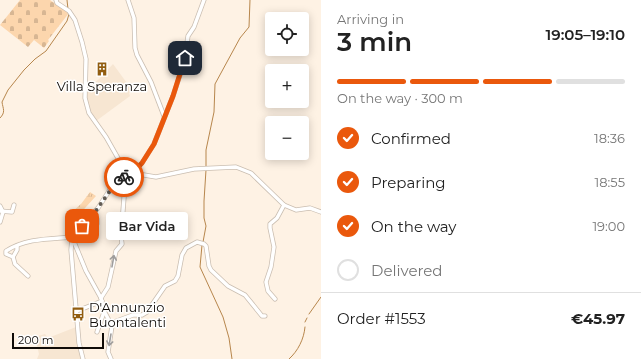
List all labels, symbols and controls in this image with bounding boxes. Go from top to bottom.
text: Arriving in [337,11,404,27]
map controls [265,12,309,160]
button: locate [265,12,309,56]
text: 19:05–19:10 [546,25,625,44]
text: 3 min [337,26,412,58]
pin [168,41,202,75]
icon: home [174,47,196,69]
building icon: Villa Speranza [94,61,110,77]
button: + [265,64,309,108]
place label: Villa Speranza [57,78,147,94]
text: On the way · 300 m [337,90,463,106]
button: − [265,116,309,160]
icon: check [337,127,359,149]
text: Confirmed [371,129,451,148]
text: 18:36 [594,130,625,146]
courier [104,157,144,197]
icon: bike [113,166,135,188]
icon: check [337,171,359,193]
text: Preparing [371,173,446,192]
text: 18:55 [595,174,625,190]
pin [65,209,99,243]
callout: Bar Vida [106,212,188,240]
icon: bag [71,215,93,237]
icon: check [337,215,359,237]
text: On the way [371,217,456,236]
text: Bar Vida [119,218,175,234]
text: 19:00 [592,218,625,234]
one-way arrow [110,255,118,268]
text: Delivered [371,261,443,280]
place label: D'Annunzio Buontalenti [89,299,166,330]
bus stop icon: D'Annunzio Buontalenti [70,306,86,322]
text: Order #1553 [337,309,426,328]
text: €45.97 [571,309,625,328]
scale bar [12,331,104,350]
text: 200 m [18,333,53,347]
one-way arrow [106,334,114,347]

